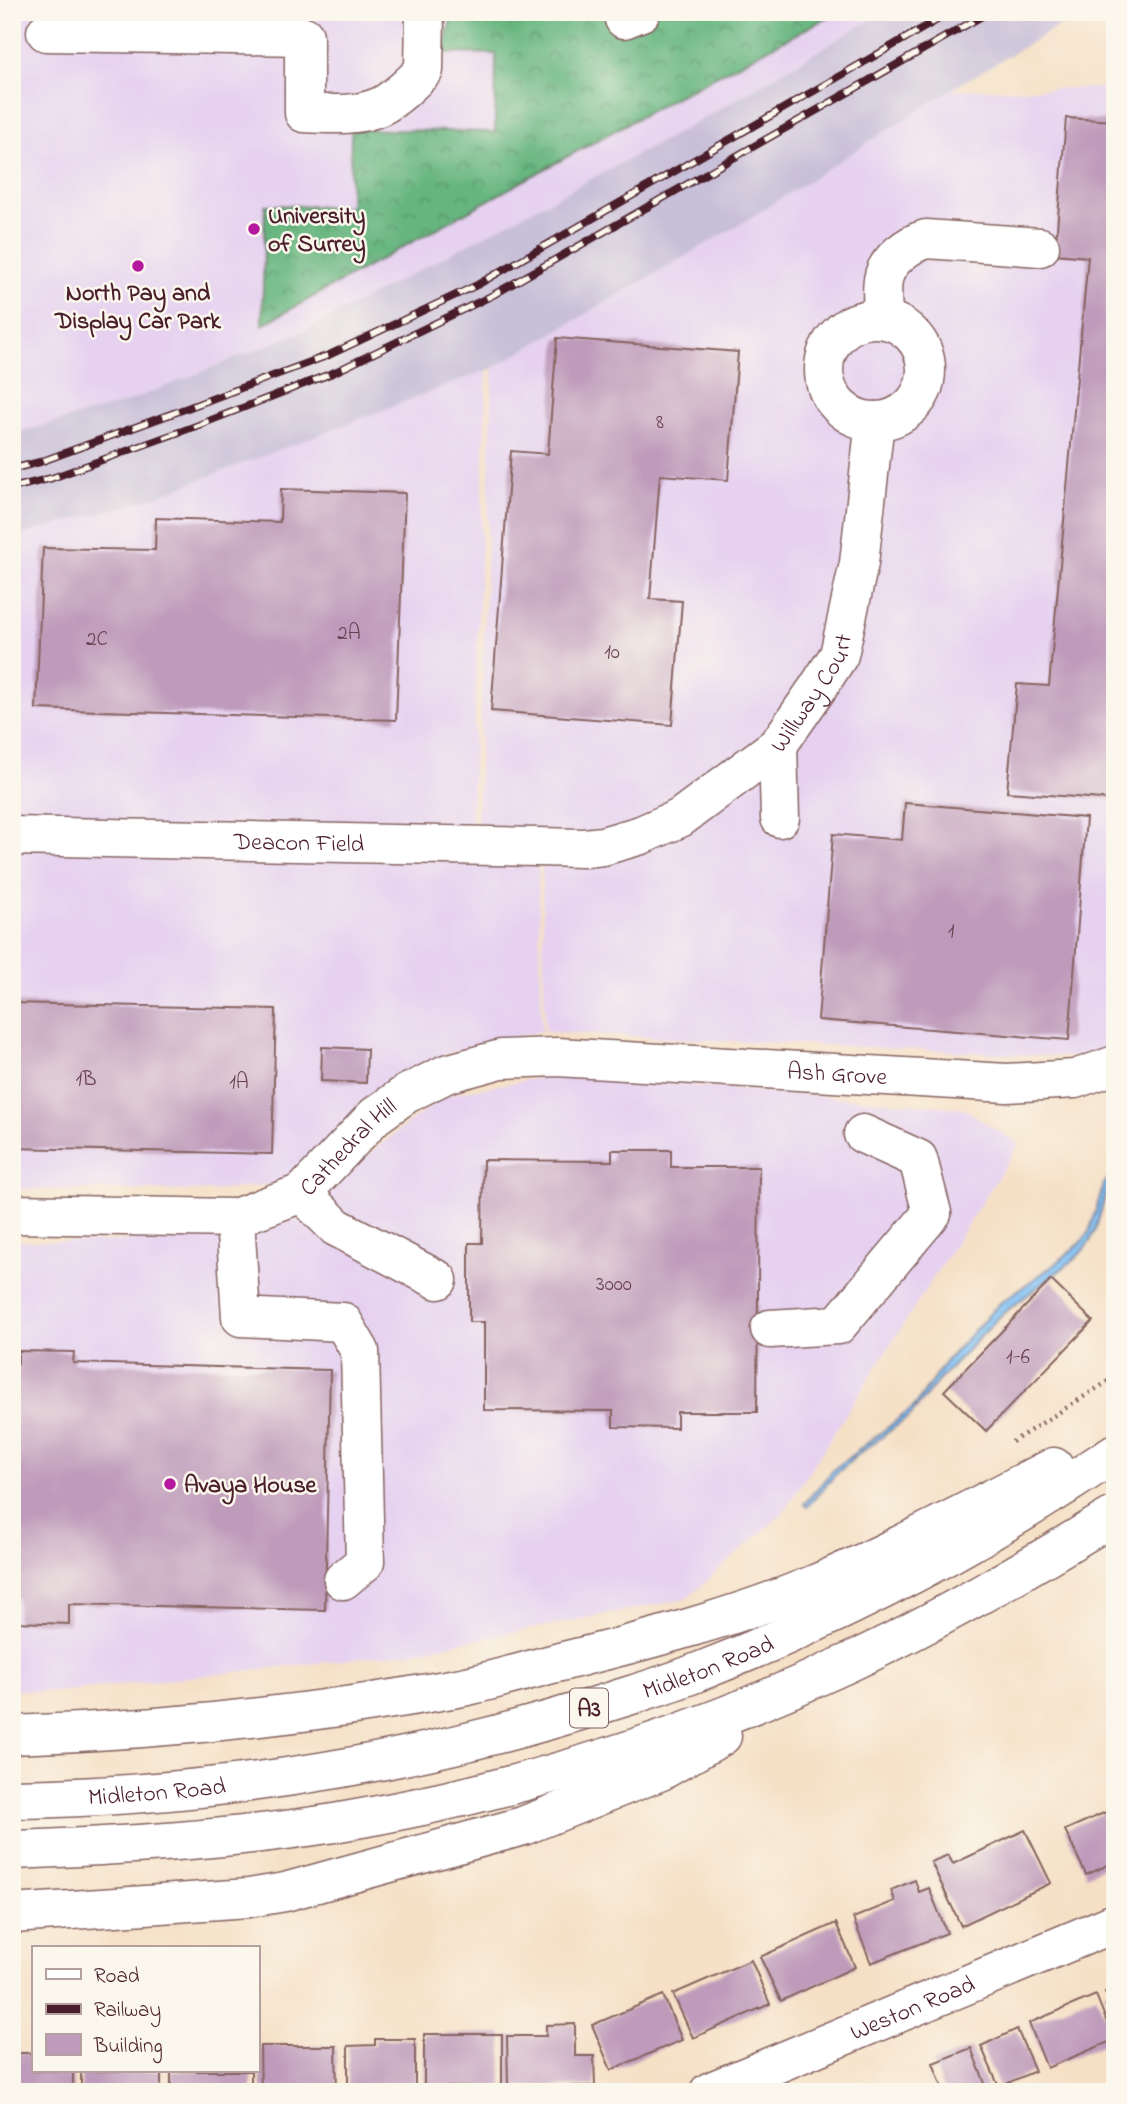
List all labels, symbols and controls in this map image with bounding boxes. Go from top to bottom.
place label: University of Surrey [268,200,366,264]
marker: University of Surrey [246,221,262,237]
marker: North Pay and Display Car Park [130,258,146,274]
place label: North Pay and Display Car Park [54,277,221,341]
house number: 8 [656,408,664,438]
house number: 2A [337,619,361,649]
house number: 2C [86,625,108,655]
street label: Willway Court [763,631,863,761]
house number: 10 [604,638,620,668]
street label: Deacon Field [232,826,365,863]
house number: 1 [948,917,955,947]
street label: Ash Grove [786,1055,888,1096]
house number: 1B [76,1065,96,1095]
house number: 1A [229,1068,249,1098]
street label: Cathedral Hill [293,1091,405,1205]
house number: 3000 [596,1270,632,1300]
house number: 1-6 [1006,1343,1030,1373]
place label: Avaya House [184,1469,318,1505]
marker: Avaya House [162,1476,178,1492]
street label: Midleton Road [639,1628,780,1710]
road number: A3 [570,1688,608,1728]
street label: Midleton Road [87,1770,228,1816]
legend [32,1946,259,2072]
text: Road [94,1962,140,1992]
street label: Weston Road [845,1968,981,2051]
text: Railway [94,1996,161,2028]
text: Building [93,2032,163,2064]

